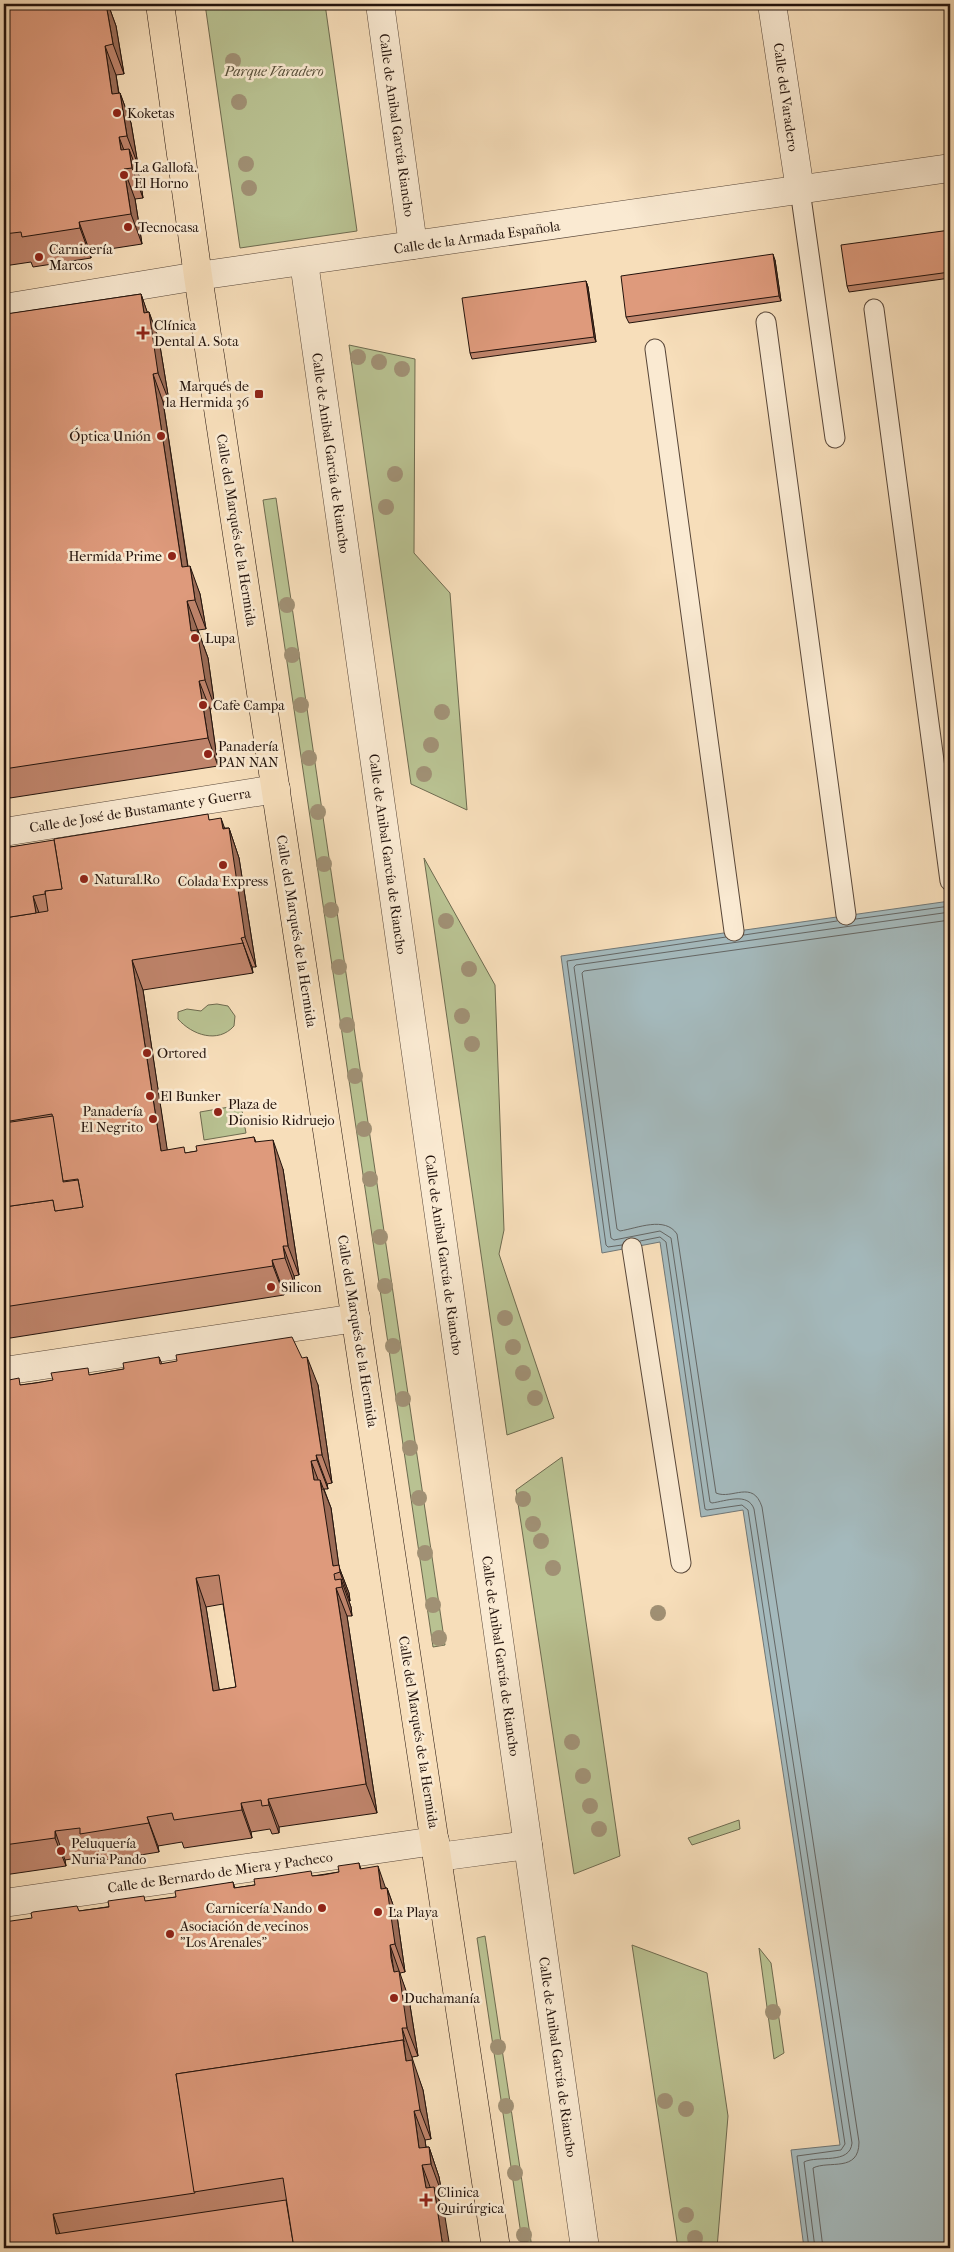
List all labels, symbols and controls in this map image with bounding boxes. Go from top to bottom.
street label: Calle de Anibal García Riancho [375,32,418,218]
street label: Calle del Varadero [769,42,802,152]
park label: Parque Varadero [223,63,324,80]
place label: Koketas [127,105,175,122]
marker: Koketas [111,107,123,119]
place label: La Gallofa. El Horno [134,159,197,192]
marker: La Gallofa. El Horno [118,169,130,181]
street label: Calle de la Armada Española [393,217,562,258]
place label: Tecnocasa [138,219,199,236]
marker: Tecnocasa [122,221,134,233]
place label: Carnicería Marcos [49,241,113,274]
marker: Carnicería Marcos [33,251,45,263]
place label: Clínica Dental A. Sota [154,317,239,350]
marker: Clínica Dental A. Sota [136,326,150,340]
street label: Calle de Anibal García de Riancho [308,352,353,554]
place label: Marqués de la Hermida 36 [165,378,249,411]
marker: Marqués de la Hermida 36 [253,388,265,400]
place label: Óptica Unión [69,427,151,445]
marker: Óptica Unión [155,430,167,442]
street label: Calle del Marqués de la Hermida [213,433,260,628]
place label: Hermida Prime [68,548,162,565]
marker: Hermida Prime [166,550,178,562]
place label: Lupa [205,630,236,647]
marker: Lupa [189,632,201,644]
place label: Cafe Campa [213,697,285,714]
marker: Cafe Campa [197,699,209,711]
place label: Panadería PAN NAN [218,738,279,771]
marker: Panadería PAN NAN [202,748,214,760]
street label: Calle de Anibal García de Riancho [365,753,410,955]
street label: Calle de José de Bustamante y Guerra [28,784,253,836]
street label: Calle del Marqués de la Hermida [273,834,320,1029]
marker: Colada Express [217,859,229,871]
place label: Natural.Ro [94,871,160,888]
marker: Natural.Ro [78,873,90,885]
place label: Colada Express [178,873,268,890]
place label: Ortored [157,1045,207,1062]
marker: Ortored [141,1047,153,1059]
place label: El Bunker [160,1088,221,1105]
marker: El Bunker [144,1090,156,1102]
place label: Plaza de Dionisio Ridruejo [228,1096,335,1129]
place label: Panadería El Negrito [81,1103,144,1136]
marker: Plaza de Dionisio Ridruejo [212,1106,224,1118]
marker: Panadería El Negrito [147,1113,159,1125]
street label: Calle de Anibal García de Riancho [421,1154,466,1356]
street label: Calle del Marqués de la Hermida [334,1234,381,1429]
place label: Silicon [281,1279,322,1296]
marker: Silicon [265,1281,277,1293]
street label: Calle de Anibal García de Riancho [478,1555,523,1757]
street label: Calle del Marqués de la Hermida [395,1635,442,1830]
place label: Peluquería Nuria Pando [71,1835,146,1868]
marker: Peluquería Nuria Pando [55,1845,67,1857]
street label: Calle de Bernardo de Miera y Pacheco [106,1848,334,1897]
place label: Carnicería Nando [206,1900,312,1917]
marker: Carnicería Nando [316,1902,328,1914]
place label: La Playa [388,1904,439,1921]
marker: La Playa [372,1906,384,1918]
place label: Asociación de vecinos "Los Arenales" [179,1918,308,1951]
marker: Asociación de vecinos "Los Arenales" [164,1928,176,1940]
street label: Calle de Anibal García de Riancho [535,1956,580,2158]
place label: Duchamanía [404,1990,480,2007]
marker: Duchamanía [388,1992,400,2004]
place label: Clinica Quirúrgica [437,2184,504,2217]
marker: Clinica Quirúrgica [419,2193,433,2207]

